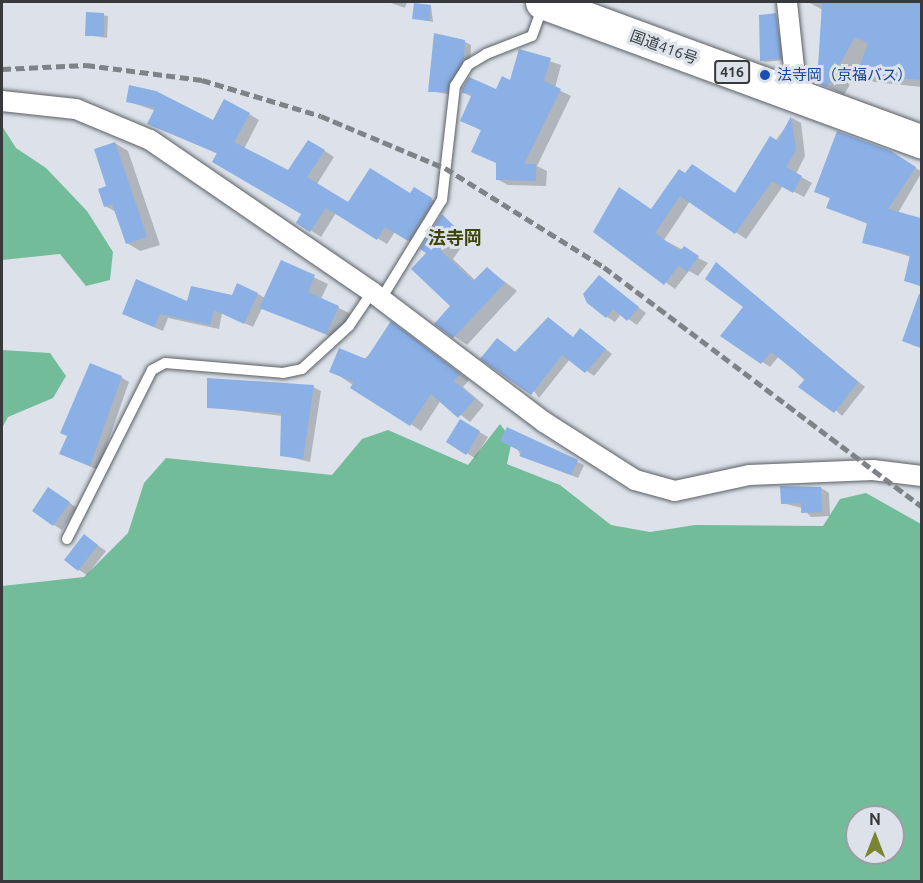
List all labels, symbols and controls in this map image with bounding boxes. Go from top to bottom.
street label: 国道416号 [628,27,700,67]
road number: 416 [714,61,750,83]
place label: 法寺岡（京福バス） [777,66,912,84]
marker: 法寺岡（京福バス） [758,68,772,82]
district label: 法寺岡 [428,226,482,248]
north arrow [845,805,905,865]
text: N [869,810,881,828]

